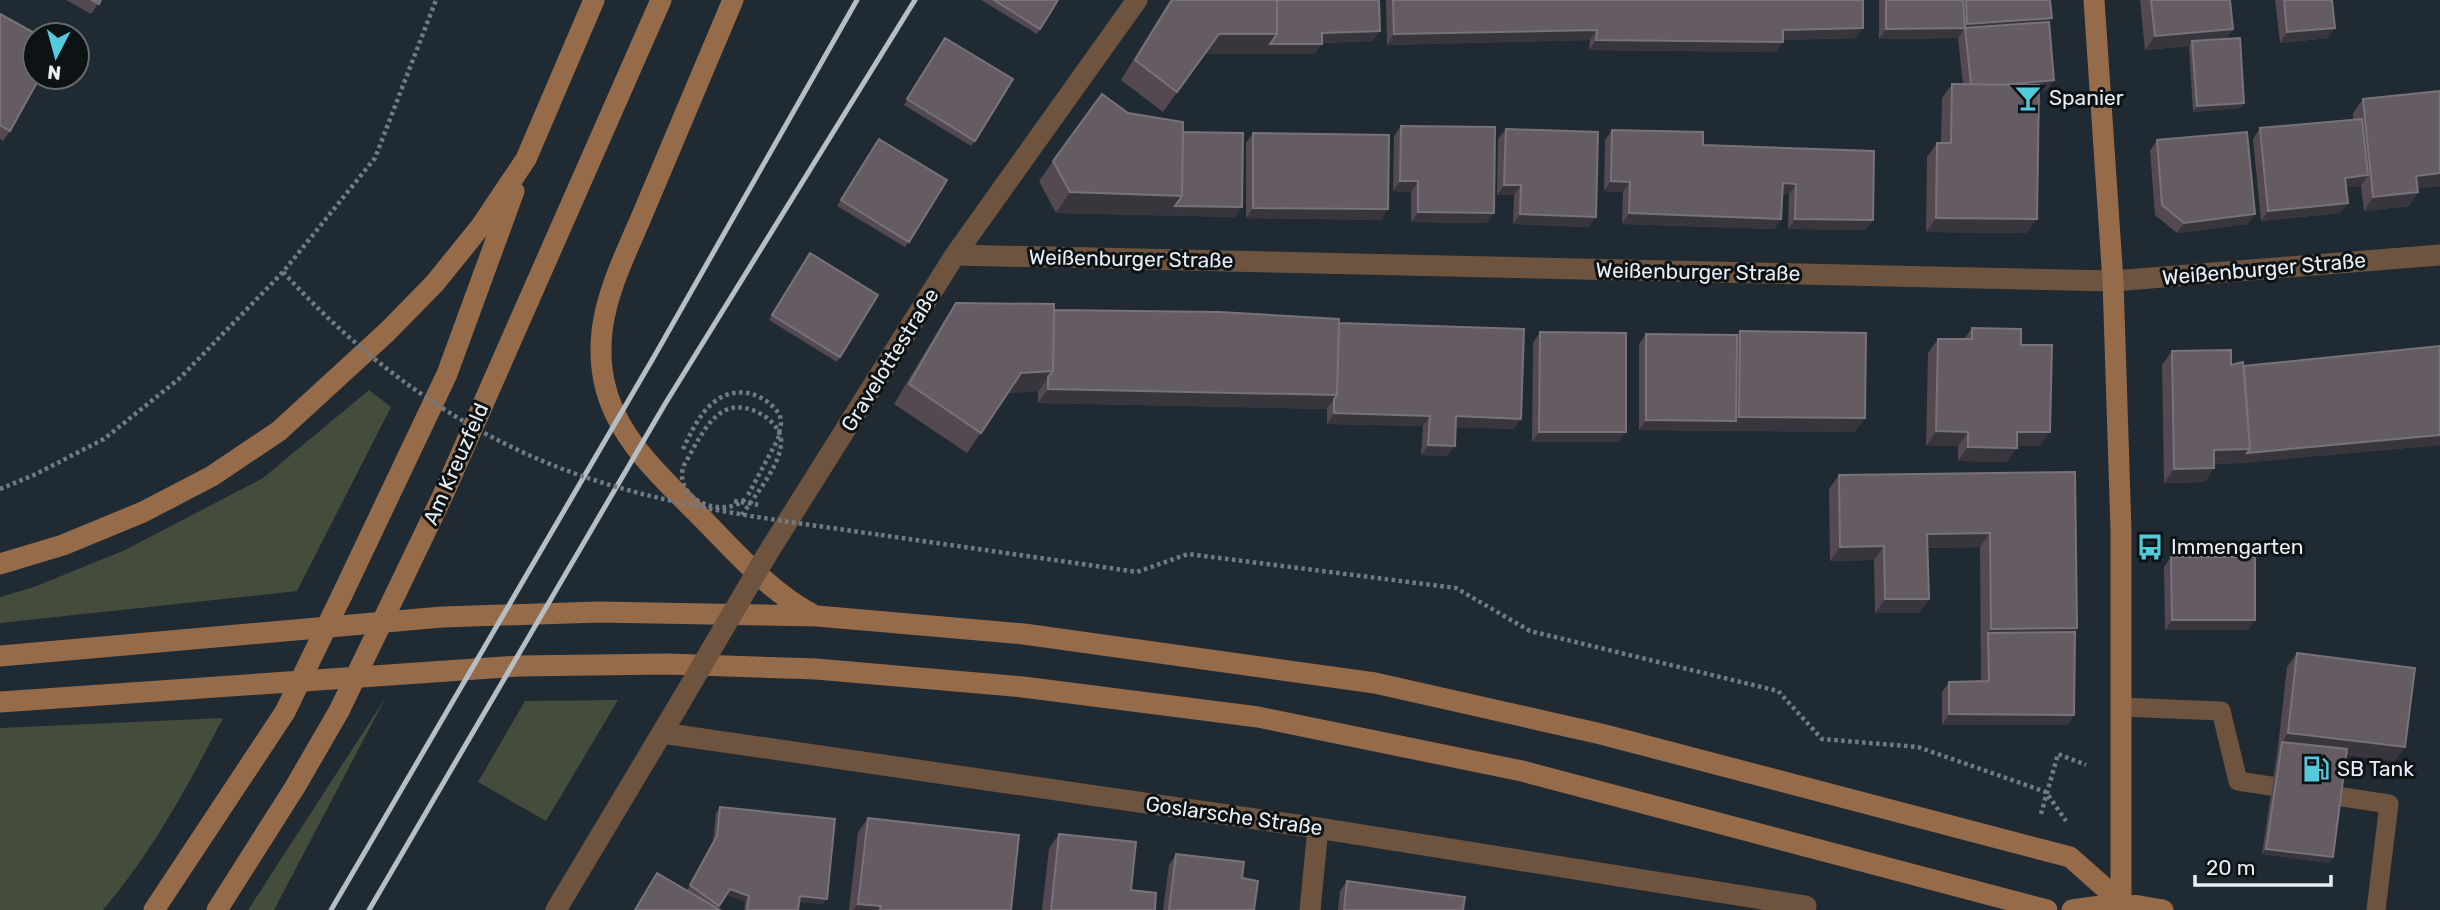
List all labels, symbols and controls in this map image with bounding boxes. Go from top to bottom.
north arrow [21,21,91,91]
text: N [46,60,62,85]
bar icon: Spanier [2013,83,2043,113]
place label: Spanier [2049,85,2124,110]
street label: Weißenburger Straße [1028,244,1234,273]
street label: Weißenburger Straße [2161,247,2367,290]
street label: Weißenburger Straße [1595,257,1801,286]
street label: Gravelottestraße [835,283,944,436]
street label: Am Kreuzfeld [418,399,494,529]
bus stop icon: Immengarten [2135,532,2165,562]
place label: Immengarten [2171,534,2303,559]
fuel station icon: SB Tank [2301,754,2331,784]
place label: SB Tank [2337,756,2414,781]
street label: Goslarsche Straße [1144,791,1324,840]
scale bar [2195,844,2332,888]
text: 20 m [2206,855,2255,880]

